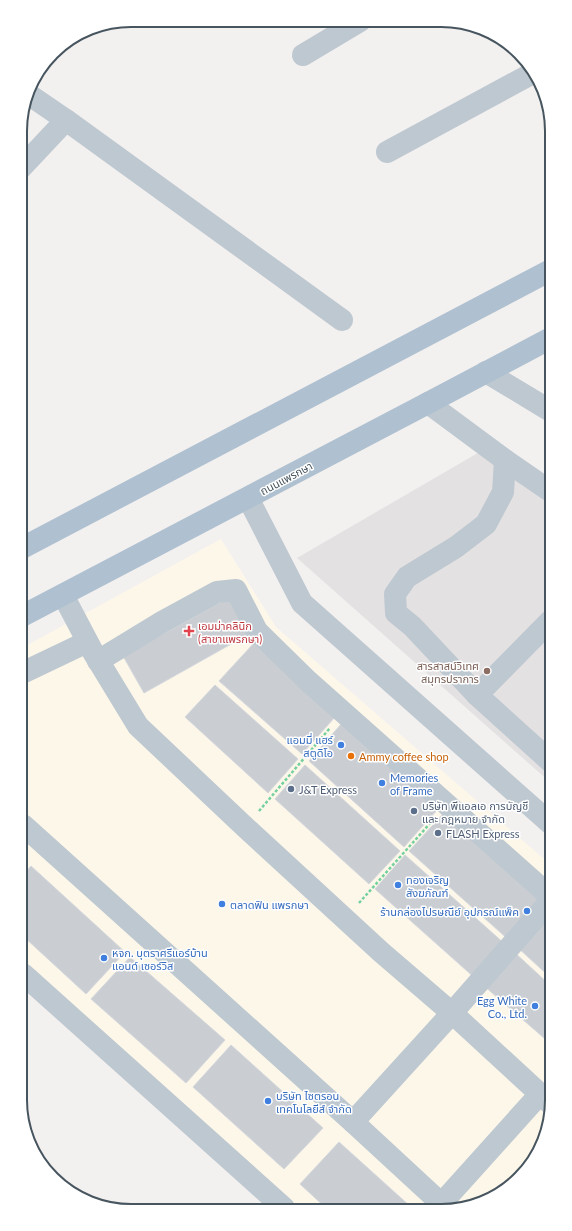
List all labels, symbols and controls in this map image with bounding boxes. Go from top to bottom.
street label: ถนนแพรกษา [258,459,314,497]
place label: เอมม่าคลินิก (สาขาแพรกษา) [198,619,262,645]
marker: เอมม่าคลินิก (สาขาแพรกษา) [183,625,195,637]
place label: สารสาสน์วิเทศ สมุทรปราการ [417,659,479,686]
marker: สารสาสน์วิเทศ สมุทรปราการ [482,666,492,676]
place label: แอมมี่ แฮร์ สตูดิโอ [287,732,334,760]
marker: แอมมี่ แฮร์ สตูดิโอ [336,740,346,750]
place label: Ammy coffee shop [359,750,449,763]
marker: Ammy coffee shop [346,751,356,761]
place label: Memories of Frame [390,771,439,797]
marker: Memories of Frame [377,778,387,788]
place label: J&T Express [299,783,357,796]
marker: J&T Express [286,784,296,794]
place label: บริษัท พีแอลเอ การบัญชี และ กฎหมาย จำกัด [422,799,529,825]
marker: บริษัท พีแอลเอ การบัญชี และ กฎหมาย จำกัด [409,806,419,816]
place label: FLASH Express [446,827,520,840]
marker: FLASH Express [433,828,443,838]
place label: ทองเจริญ สังฆภัณฑ์ [406,873,449,899]
marker: ทองเจริญ สังฆภัณฑ์ [393,880,403,890]
place label: ตลาดฟิน แพรกษา [230,898,309,911]
marker: ตลาดฟิน แพรกษา [217,899,227,909]
place label: ร้านกล่องไปรษณีย์ อุปกรณ์แพ็ค [380,905,519,919]
marker: ร้านกล่องไปรษณีย์ อุปกรณ์แพ็ค [522,906,532,916]
place label: หจก. บุตราศรีแอร์บ้าน แอนด์ เซอร์วิส [112,946,208,972]
marker: หจก. บุตราศรีแอร์บ้าน แอนด์ เซอร์วิส [99,953,109,963]
place label: Egg White Co., Ltd. [477,994,527,1020]
marker: Egg White Co., Ltd. [530,1001,540,1011]
place label: บริษัท ไซตรอน เทคโนโลยีส์ จำกัด [276,1089,352,1115]
marker: บริษัท ไซตรอน เทคโนโลยีส์ จำกัด [263,1096,273,1106]

